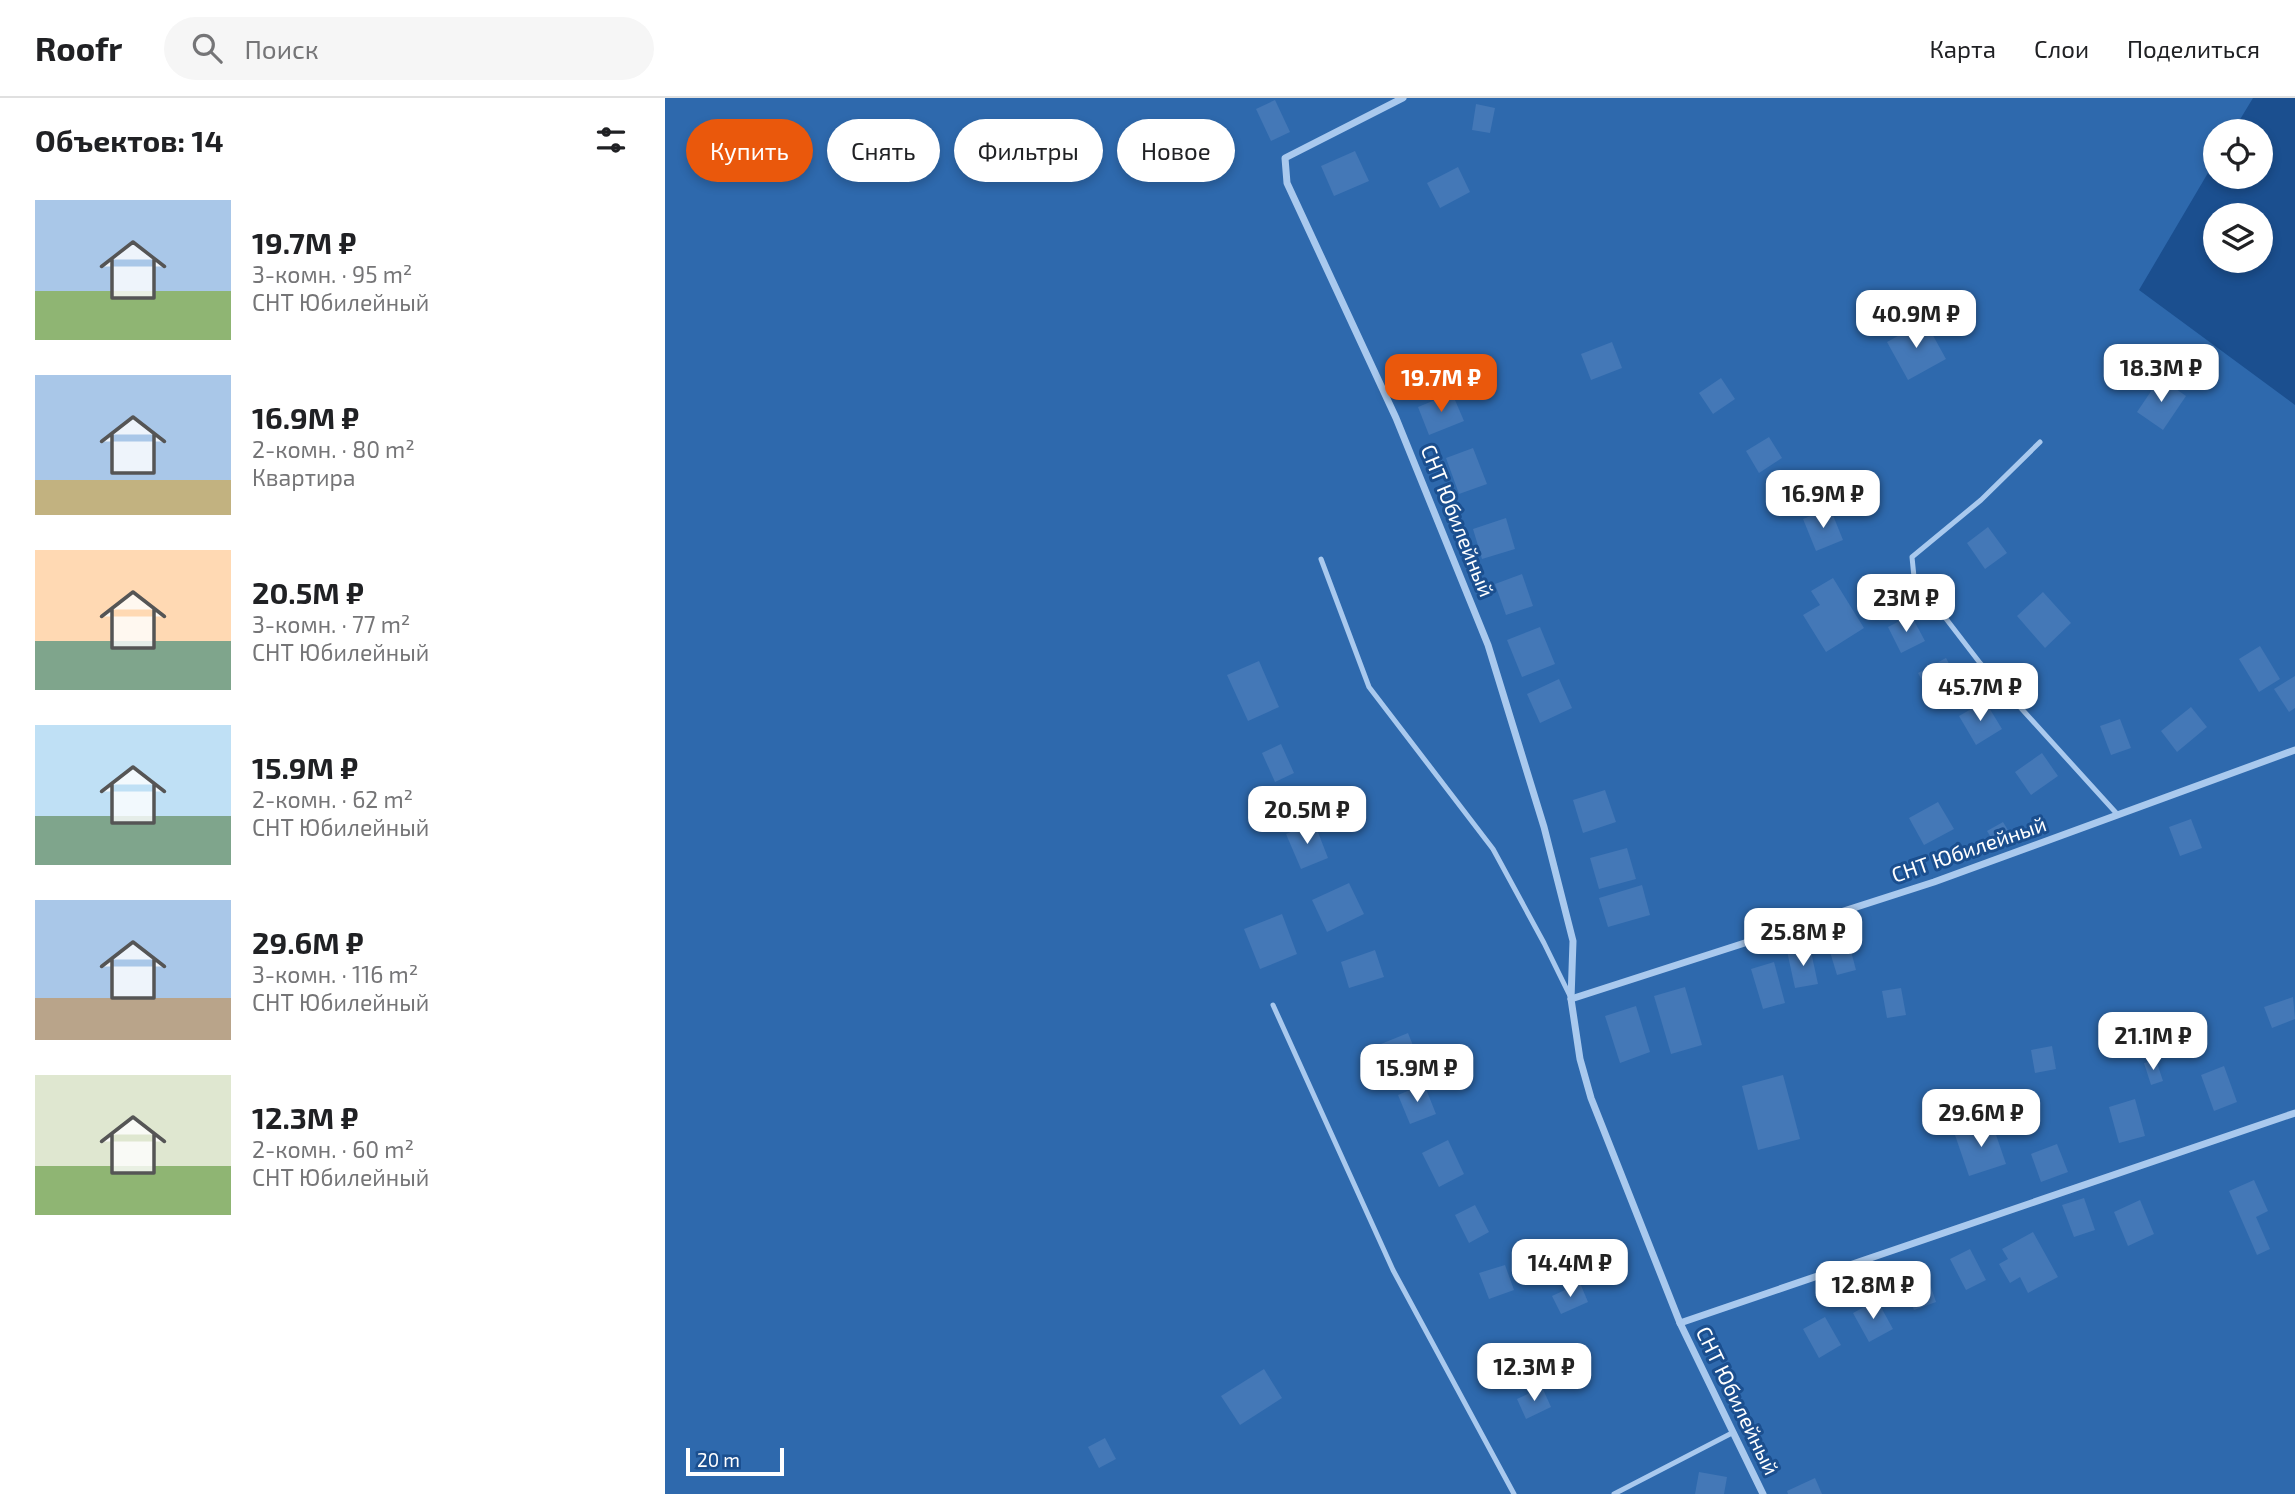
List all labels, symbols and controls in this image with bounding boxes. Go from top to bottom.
search box [164,17,654,80]
text: Roofr [35,28,122,68]
icon: search [188,29,226,67]
text: Поиск [244,33,319,64]
text: Карта [1929,34,1996,63]
text: Слои [2034,34,2089,63]
text: Поделиться [2127,34,2260,63]
chip: Купить [686,119,813,182]
chip: Снять [827,119,940,182]
chip: Фильтры [954,119,1103,182]
chip: Новое [1117,119,1235,182]
map controls [2203,119,2273,273]
button: locate [2203,119,2273,189]
icon: filters [592,121,630,159]
text: Объектов: 14 [35,122,224,158]
button: layers [2203,203,2273,273]
text: 19.7M ₽ [252,224,357,260]
icon: home [91,228,175,312]
text: 3-комн. · 95 m² [252,260,412,288]
text: СНТ Юбилейный [252,288,429,316]
pin: 40.9M ₽ [1851,290,1981,350]
text: 40.9M ₽ [1872,299,1960,327]
pin: 18.3M ₽ [2096,344,2226,404]
text: 18.3M ₽ [2120,353,2202,381]
pin: 19.7M ₽ [1376,354,1506,414]
text: 19.7M ₽ [1401,363,1481,391]
text: 16.9M ₽ [252,399,359,435]
icon: home [91,403,175,487]
text: 2-комн. · 80 m² [252,435,415,463]
street label: СНТ Юбилейный [1416,441,1500,600]
text: Квартира [252,463,356,491]
pin: 16.9M ₽ [1758,470,1888,530]
text: 16.9M ₽ [1782,479,1864,507]
text: 20.5M ₽ [252,574,364,610]
pin: 23M ₽ [1857,574,1955,634]
icon: home [91,578,175,662]
text: 23M ₽ [1873,583,1939,611]
text: 3-комн. · 77 m² [252,610,410,638]
text: СНТ Юбилейный [252,638,429,666]
pin: 45.7M ₽ [1915,664,2045,723]
text: 45.7M ₽ [1938,672,2022,700]
text: 15.9M ₽ [252,749,358,785]
icon: home [91,753,175,837]
text: 2-комн. · 62 m² [252,785,413,813]
pin: 20.5M ₽ [1242,786,1372,846]
text: 20.5M ₽ [1264,795,1350,823]
street label: СНТ Юбилейный [1888,810,2049,887]
text: СНТ Юбилейный [252,813,429,841]
pin: 25.8M ₽ [1738,908,1868,968]
text: 25.8M ₽ [1760,917,1846,945]
text: 29.6M ₽ [252,924,364,960]
icon: home [91,928,175,1012]
text: 3-комн. · 116 m² [252,960,418,988]
text: СНТ Юбилейный [252,988,429,1016]
pin: 21.1M ₽ [2088,1012,2218,1072]
text: 21.1M ₽ [2114,1021,2192,1049]
pin: 15.9M ₽ [1352,1044,1482,1104]
text: 15.9M ₽ [1376,1053,1458,1081]
pin: 29.6M ₽ [1916,1090,2046,1149]
text: 29.6M ₽ [1938,1098,2024,1126]
text: 12.3M ₽ [252,1099,358,1135]
icon: home [91,1103,175,1187]
text: 2-комн. · 60 m² [252,1135,414,1163]
text: СНТ Юбилейный [252,1163,429,1191]
pin: 14.4M ₽ [1505,1240,1635,1299]
text: 14.4M ₽ [1528,1248,1612,1276]
pin: 12.8M ₽ [1808,1262,1938,1321]
text: 12.8M ₽ [1832,1270,1914,1298]
street label: СНТ Юбилейный [1692,1322,1785,1479]
pin: 12.3M ₽ [1469,1344,1599,1403]
text: 12.3M ₽ [1493,1352,1575,1380]
scale bar [686,1445,784,1477]
text: 20 m [697,1448,740,1471]

